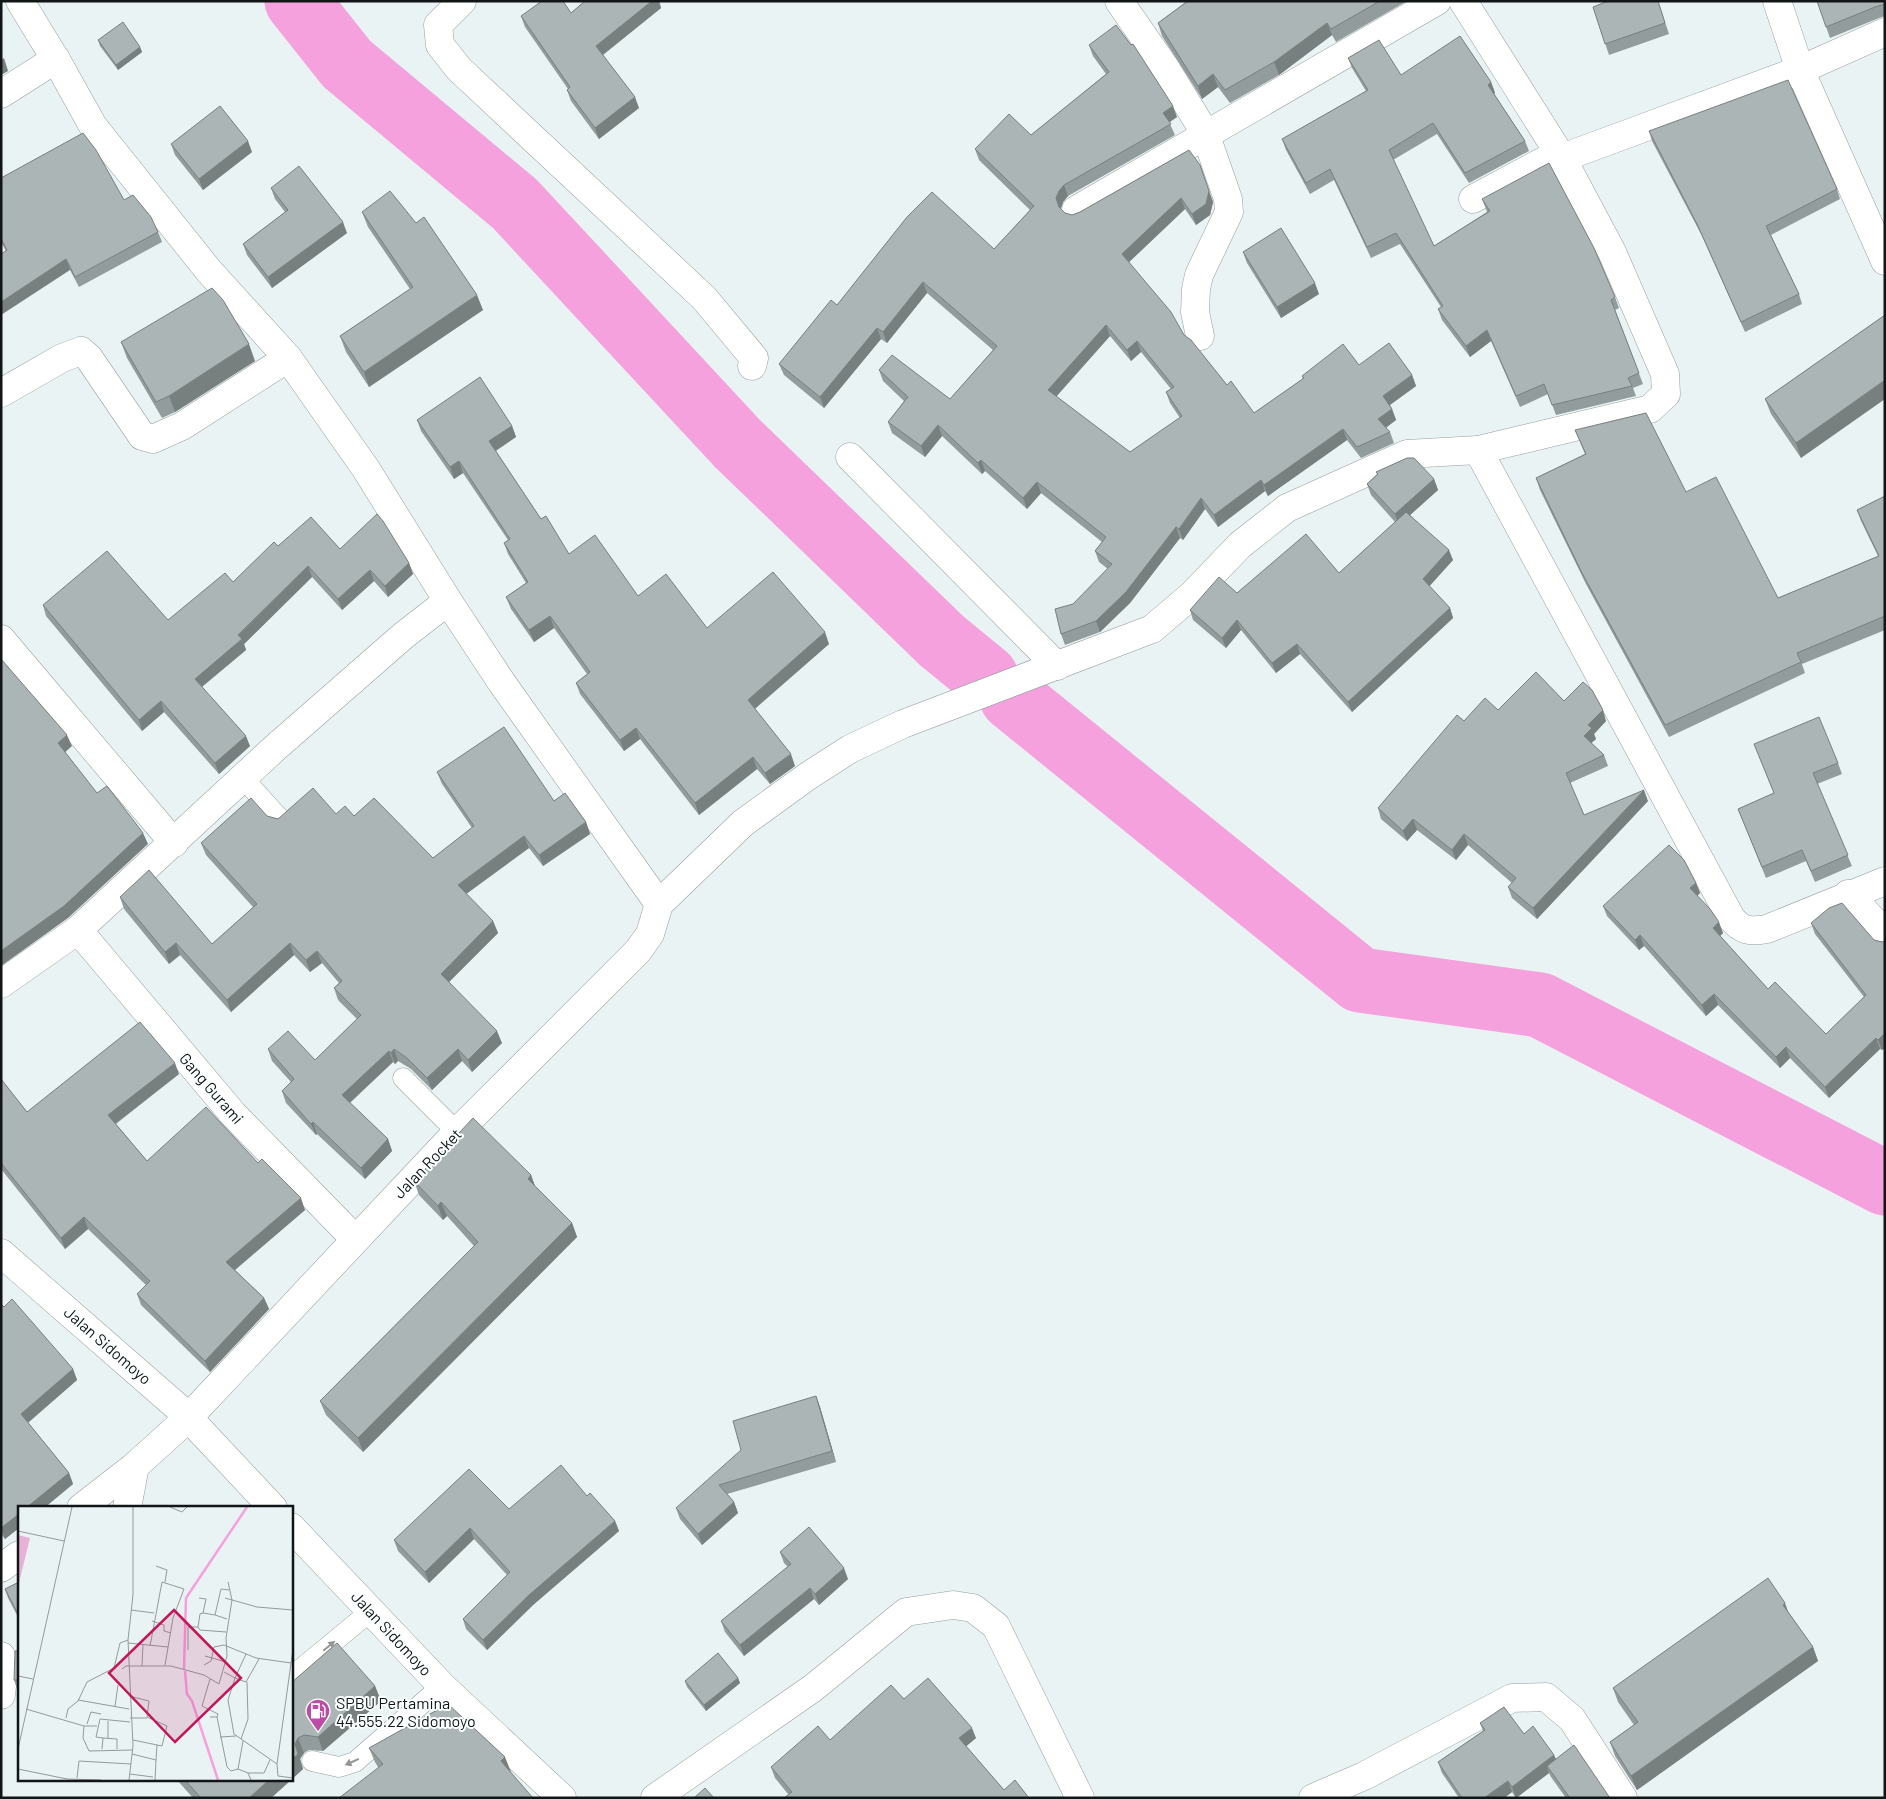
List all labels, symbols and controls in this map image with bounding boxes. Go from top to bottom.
street label: Gang Gurami [176,1049,248,1127]
street label: Jalan Rocket [389,1124,465,1202]
street label: Jalan Sidomoyo [61,1302,155,1388]
inset map [18,1506,292,1782]
street label: Jalan Sidomoyo [348,1587,436,1679]
one-way arrow [323,1641,335,1652]
place label: SPBU Pertamina 44.555.22 Sidomoyo [336,1693,476,1730]
fuel station icon: SPBU Pertamina 44.555.22 Sidomoyo [305,1698,331,1732]
one-way arrow [345,1759,359,1767]

